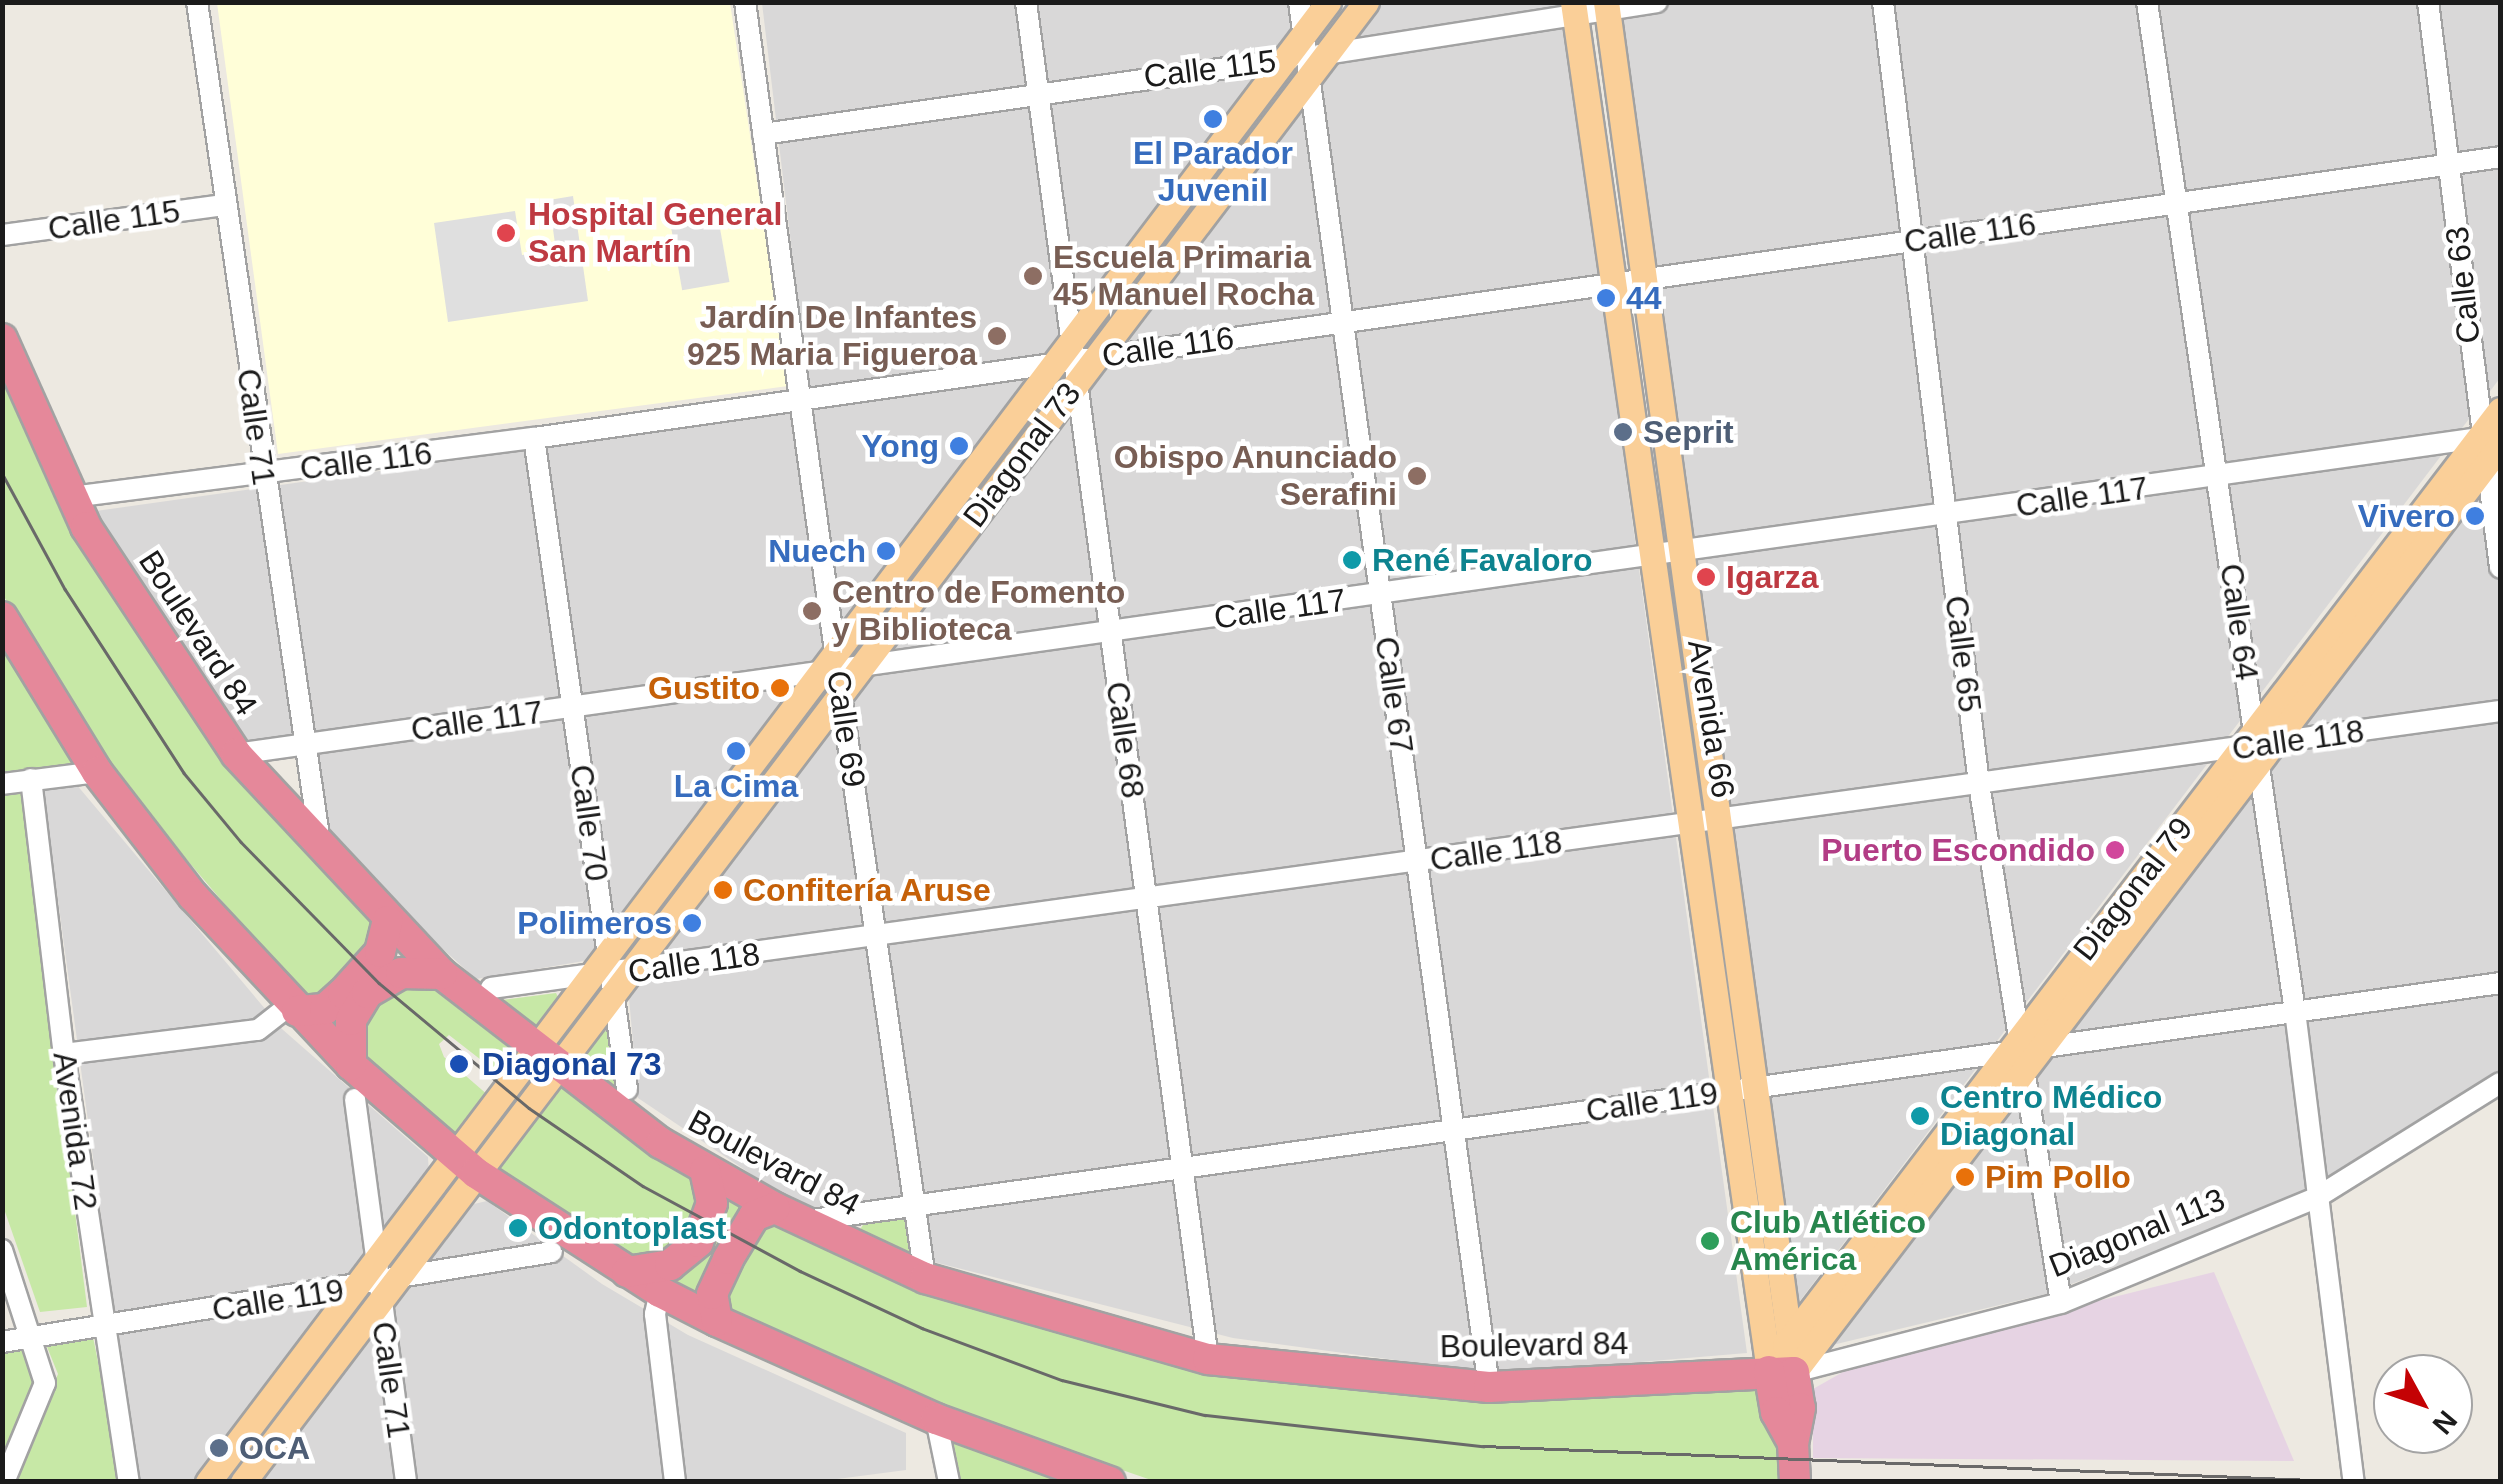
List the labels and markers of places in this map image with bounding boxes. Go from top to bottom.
marker: El Parador Juvenil [1202,108,1224,130]
place label: El Parador Juvenil [1133,135,1293,210]
place label: Hospital General San Martín [528,196,782,271]
marker: Hospital General San Martín [493,220,519,246]
place label: Escuela Primaria 45 Manuel Rocha [1053,239,1314,314]
marker: Escuela Primaria 45 Manuel Rocha [1022,265,1044,287]
place label: 44 [1626,279,1662,317]
marker: 44 [1595,287,1617,309]
place label: Jardín De Infantes 925 Maria Figueroa [687,299,977,374]
marker: Jardín De Infantes 925 Maria Figueroa [986,325,1008,347]
place label: Seprit [1643,413,1734,451]
marker: Seprit [1612,421,1634,443]
place label: Yong [861,427,939,465]
marker: Yong [948,435,970,457]
place label: Obispo Anunciado Serafini [1113,439,1397,514]
marker: Obispo Anunciado Serafini [1406,465,1428,487]
place label: Vivero [2358,497,2455,535]
marker: Vivero [2464,505,2486,527]
place label: Nuech [768,532,866,570]
marker: Nuech [875,540,897,562]
place label: René Favaloro [1372,541,1593,579]
marker: René Favaloro [1341,549,1363,571]
place label: Igarza [1726,558,1818,596]
marker: Igarza [1695,566,1717,588]
place label: Centro de Fomento y Biblioteca [832,574,1125,649]
marker: Centro de Fomento y Biblioteca [801,600,823,622]
place label: Gustito [648,669,760,707]
marker: Gustito [769,677,791,699]
marker: La Cima [725,740,747,762]
place label: La Cima [674,767,798,805]
place label: Puerto Escondido [1821,831,2095,869]
marker: Puerto Escondido [2104,839,2126,861]
place label: Confitería Aruse [743,871,992,909]
marker: Confitería Aruse [712,879,734,901]
place label: Polimeros [517,904,672,942]
marker: Polimeros [681,912,703,934]
place label: Diagonal 73 [482,1045,662,1083]
marker: Diagonal 73 [446,1051,472,1077]
place label: Centro Médico Diagonal [1940,1079,2162,1154]
marker: Centro Médico Diagonal [1909,1105,1931,1127]
place label: Pim Pollo [1985,1158,2131,1196]
marker: Pim Pollo [1954,1166,1976,1188]
place label: Club Atlético América [1730,1204,1927,1279]
place label: Odontoplast [538,1209,726,1247]
marker: Odontoplast [507,1217,529,1239]
marker: Club Atlético América [1699,1230,1721,1252]
place label: OCA [239,1429,310,1467]
marker: OCA [208,1437,230,1459]

